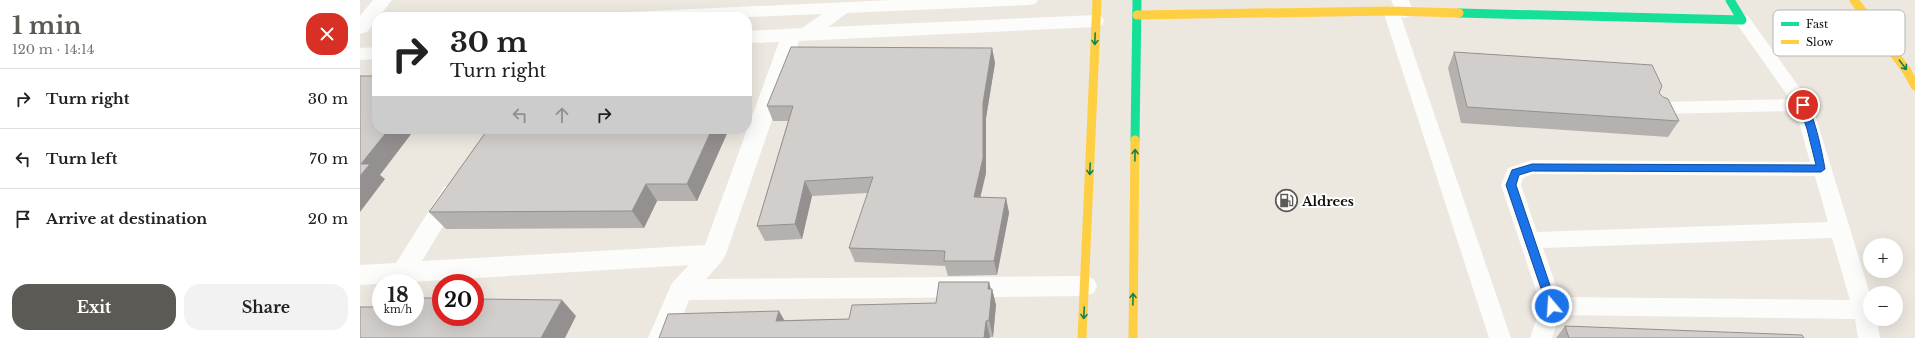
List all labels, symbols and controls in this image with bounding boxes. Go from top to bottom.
legend [1773,10,1905,56]
text: 1 min [12,11,82,40]
button: close [306,13,348,55]
text: Fast [1806,17,1829,31]
text: 30 m [450,25,527,60]
icon: right [384,28,436,80]
one-way arrow [1091,32,1098,45]
text: Slow [1806,35,1834,49]
text: 120 m · 14:14 [12,41,94,58]
one-way arrow [1898,59,1907,70]
text: Turn right [450,60,546,82]
icon: right [12,88,34,110]
pin [1786,88,1820,122]
text: Turn right [46,89,129,108]
text: 30 m [308,89,348,108]
icon: arrive [1792,94,1814,116]
icon: left [509,104,531,126]
icon: ahead [551,104,573,126]
icon: right [593,104,615,126]
icon: left [12,148,34,170]
text: Turn left [46,149,117,168]
text: 70 m [309,149,348,168]
one-way arrow [1131,149,1139,162]
one-way arrow [1086,162,1093,175]
fuel station icon: Aldrees [1273,188,1299,214]
place label: Aldrees [1301,193,1354,210]
icon: arrive [12,208,34,230]
text: Arrive at destination [46,209,207,228]
text: 20 m [308,209,348,228]
map controls [1863,238,1903,326]
button: + [1863,238,1903,278]
speed limit sign: 20 [432,274,484,326]
text: 18 [387,283,409,307]
button: Exit [12,284,176,330]
button: Share [184,284,348,330]
position arrow [1531,285,1573,327]
button: − [1863,286,1903,326]
one-way arrow [1129,293,1137,306]
text: km/h [384,303,412,316]
one-way arrow [1080,306,1087,319]

